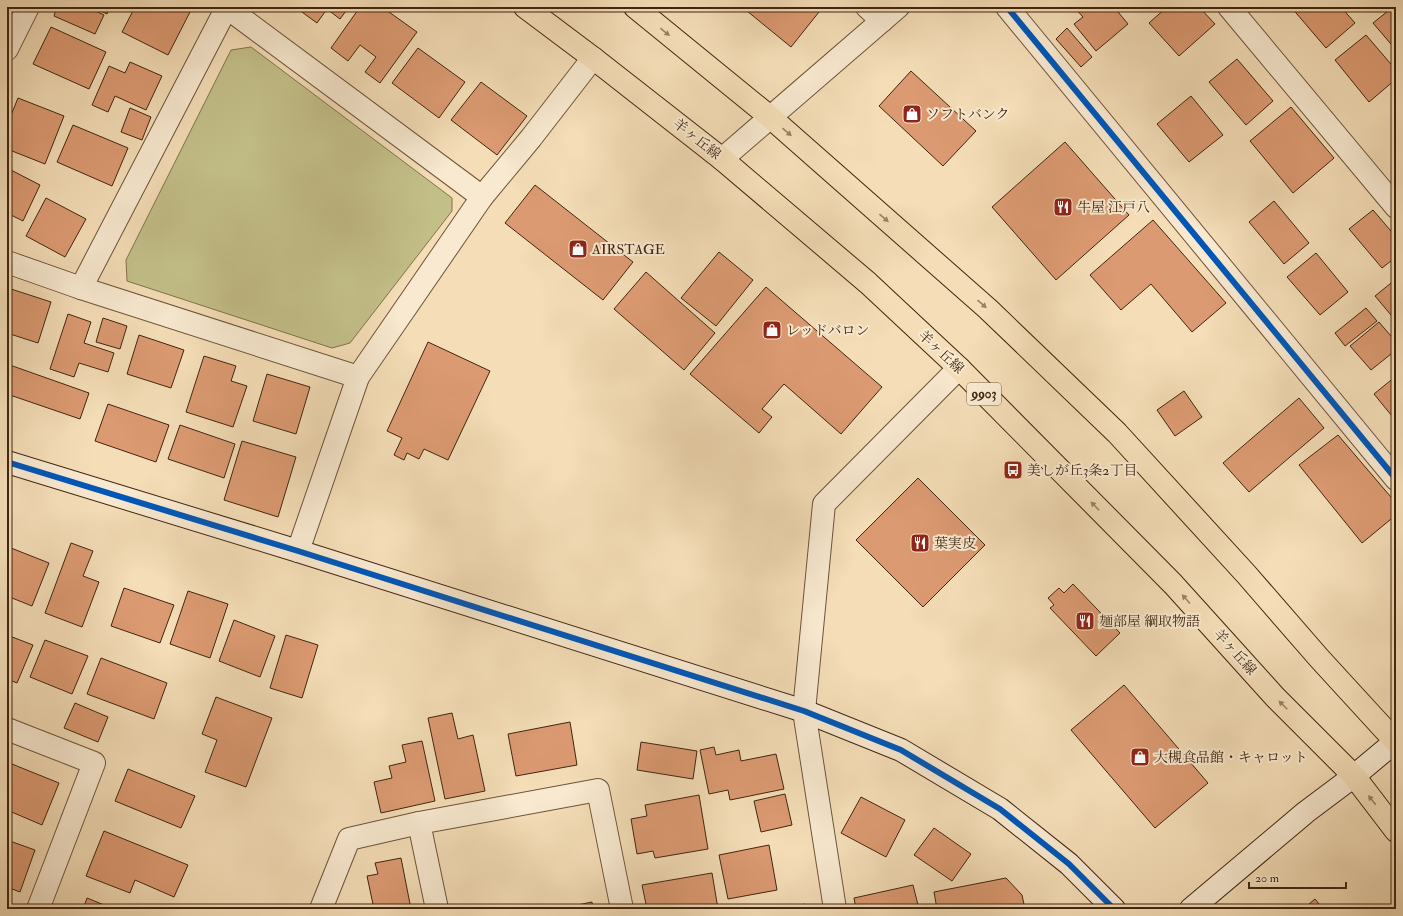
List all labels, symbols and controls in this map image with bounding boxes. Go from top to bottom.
one-way arrow [659,27,670,36]
shop icon: ソフトバンク [901,103,923,125]
place label: ソフトバンク [926,106,1009,123]
street label: 羊ヶ丘線 [670,115,724,163]
one-way arrow [782,127,792,136]
restaurant icon: 牛屋 江戸八 [1052,196,1074,218]
place label: 牛屋 江戸八 [1077,199,1150,216]
one-way arrow [879,213,890,222]
shop icon: AIRSTAGE [567,238,589,260]
place label: AIRSTAGE [591,241,665,258]
one-way arrow [977,299,987,309]
shop icon: レッドバロン [761,319,783,341]
place label: レッドバロン [786,322,870,339]
street label: 羊ヶ丘線 [915,327,967,377]
road number: 9903 [967,383,1001,405]
bus stop icon: 美しが丘3条2丁目 [1002,459,1024,481]
place label: 美しが丘3条2丁目 [1027,462,1137,479]
one-way arrow [1090,501,1100,511]
restaurant icon: 葉実皮 [909,532,931,554]
place label: 葉実皮 [934,535,976,552]
one-way arrow [1181,594,1191,604]
restaurant icon: 麺部屋 綱取物語 [1074,610,1096,632]
place label: 麺部屋 綱取物語 [1099,613,1200,630]
street label: 羊ヶ丘線 [1210,626,1260,678]
one-way arrow [1278,700,1288,710]
shop icon: 大槻食品館・キャロット [1129,746,1151,768]
place label: 大槻食品館・キャロット [1154,749,1308,766]
one-way arrow [1368,794,1376,805]
scale bar [1249,864,1346,890]
text: 20 m [1255,871,1280,886]

